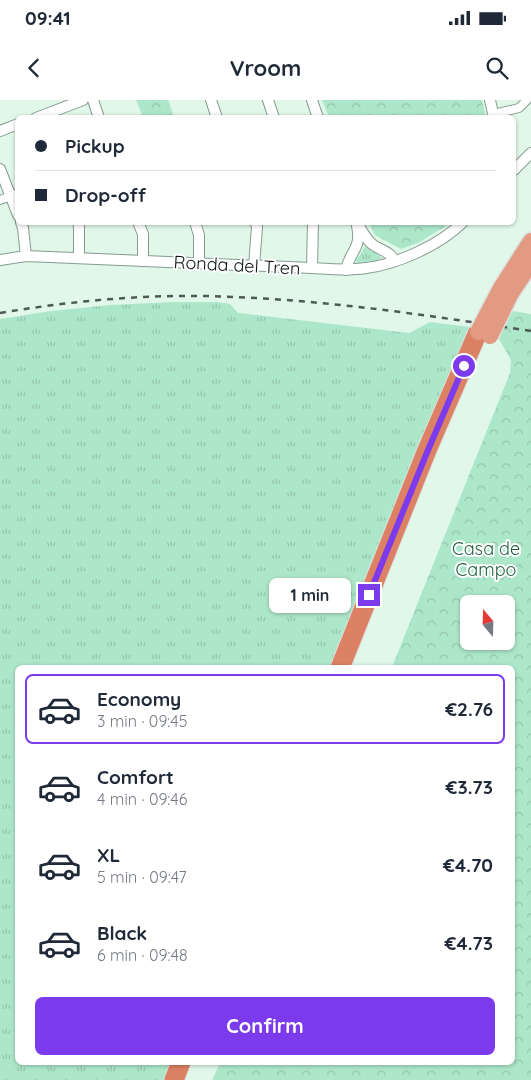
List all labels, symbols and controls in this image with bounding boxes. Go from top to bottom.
text: 09:41 [25,6,71,30]
icon: back [20,54,48,82]
text: Vroom [230,54,301,82]
icon: search [483,54,511,82]
text: Pickup [65,134,125,158]
text: Drop-off [65,183,146,207]
street label: Ronda del Tren [173,250,301,280]
route start [453,355,475,377]
park label: Casa de Campo [452,537,520,581]
callout: 1 min [269,578,352,612]
route end [358,584,380,606]
text: 1 min [291,585,329,605]
north arrow [460,595,515,650]
map controls [460,595,515,650]
icon: car [37,687,82,732]
text: Economy [97,687,181,711]
text: €2.76 [445,697,493,721]
text: 3 min · 09:45 [97,711,188,731]
icon: car [37,765,82,810]
text: Comfort [97,765,174,789]
text: €3.73 [446,775,493,799]
text: 4 min · 09:46 [97,789,187,809]
icon: car [37,843,82,888]
text: XL [97,843,120,867]
text: €4.70 [443,853,493,877]
text: 5 min · 09:47 [97,867,187,887]
icon: car [37,921,82,966]
text: Black [97,921,147,945]
text: €4.73 [445,931,493,955]
text: 6 min · 09:48 [97,945,188,965]
button: Confirm [35,997,495,1055]

